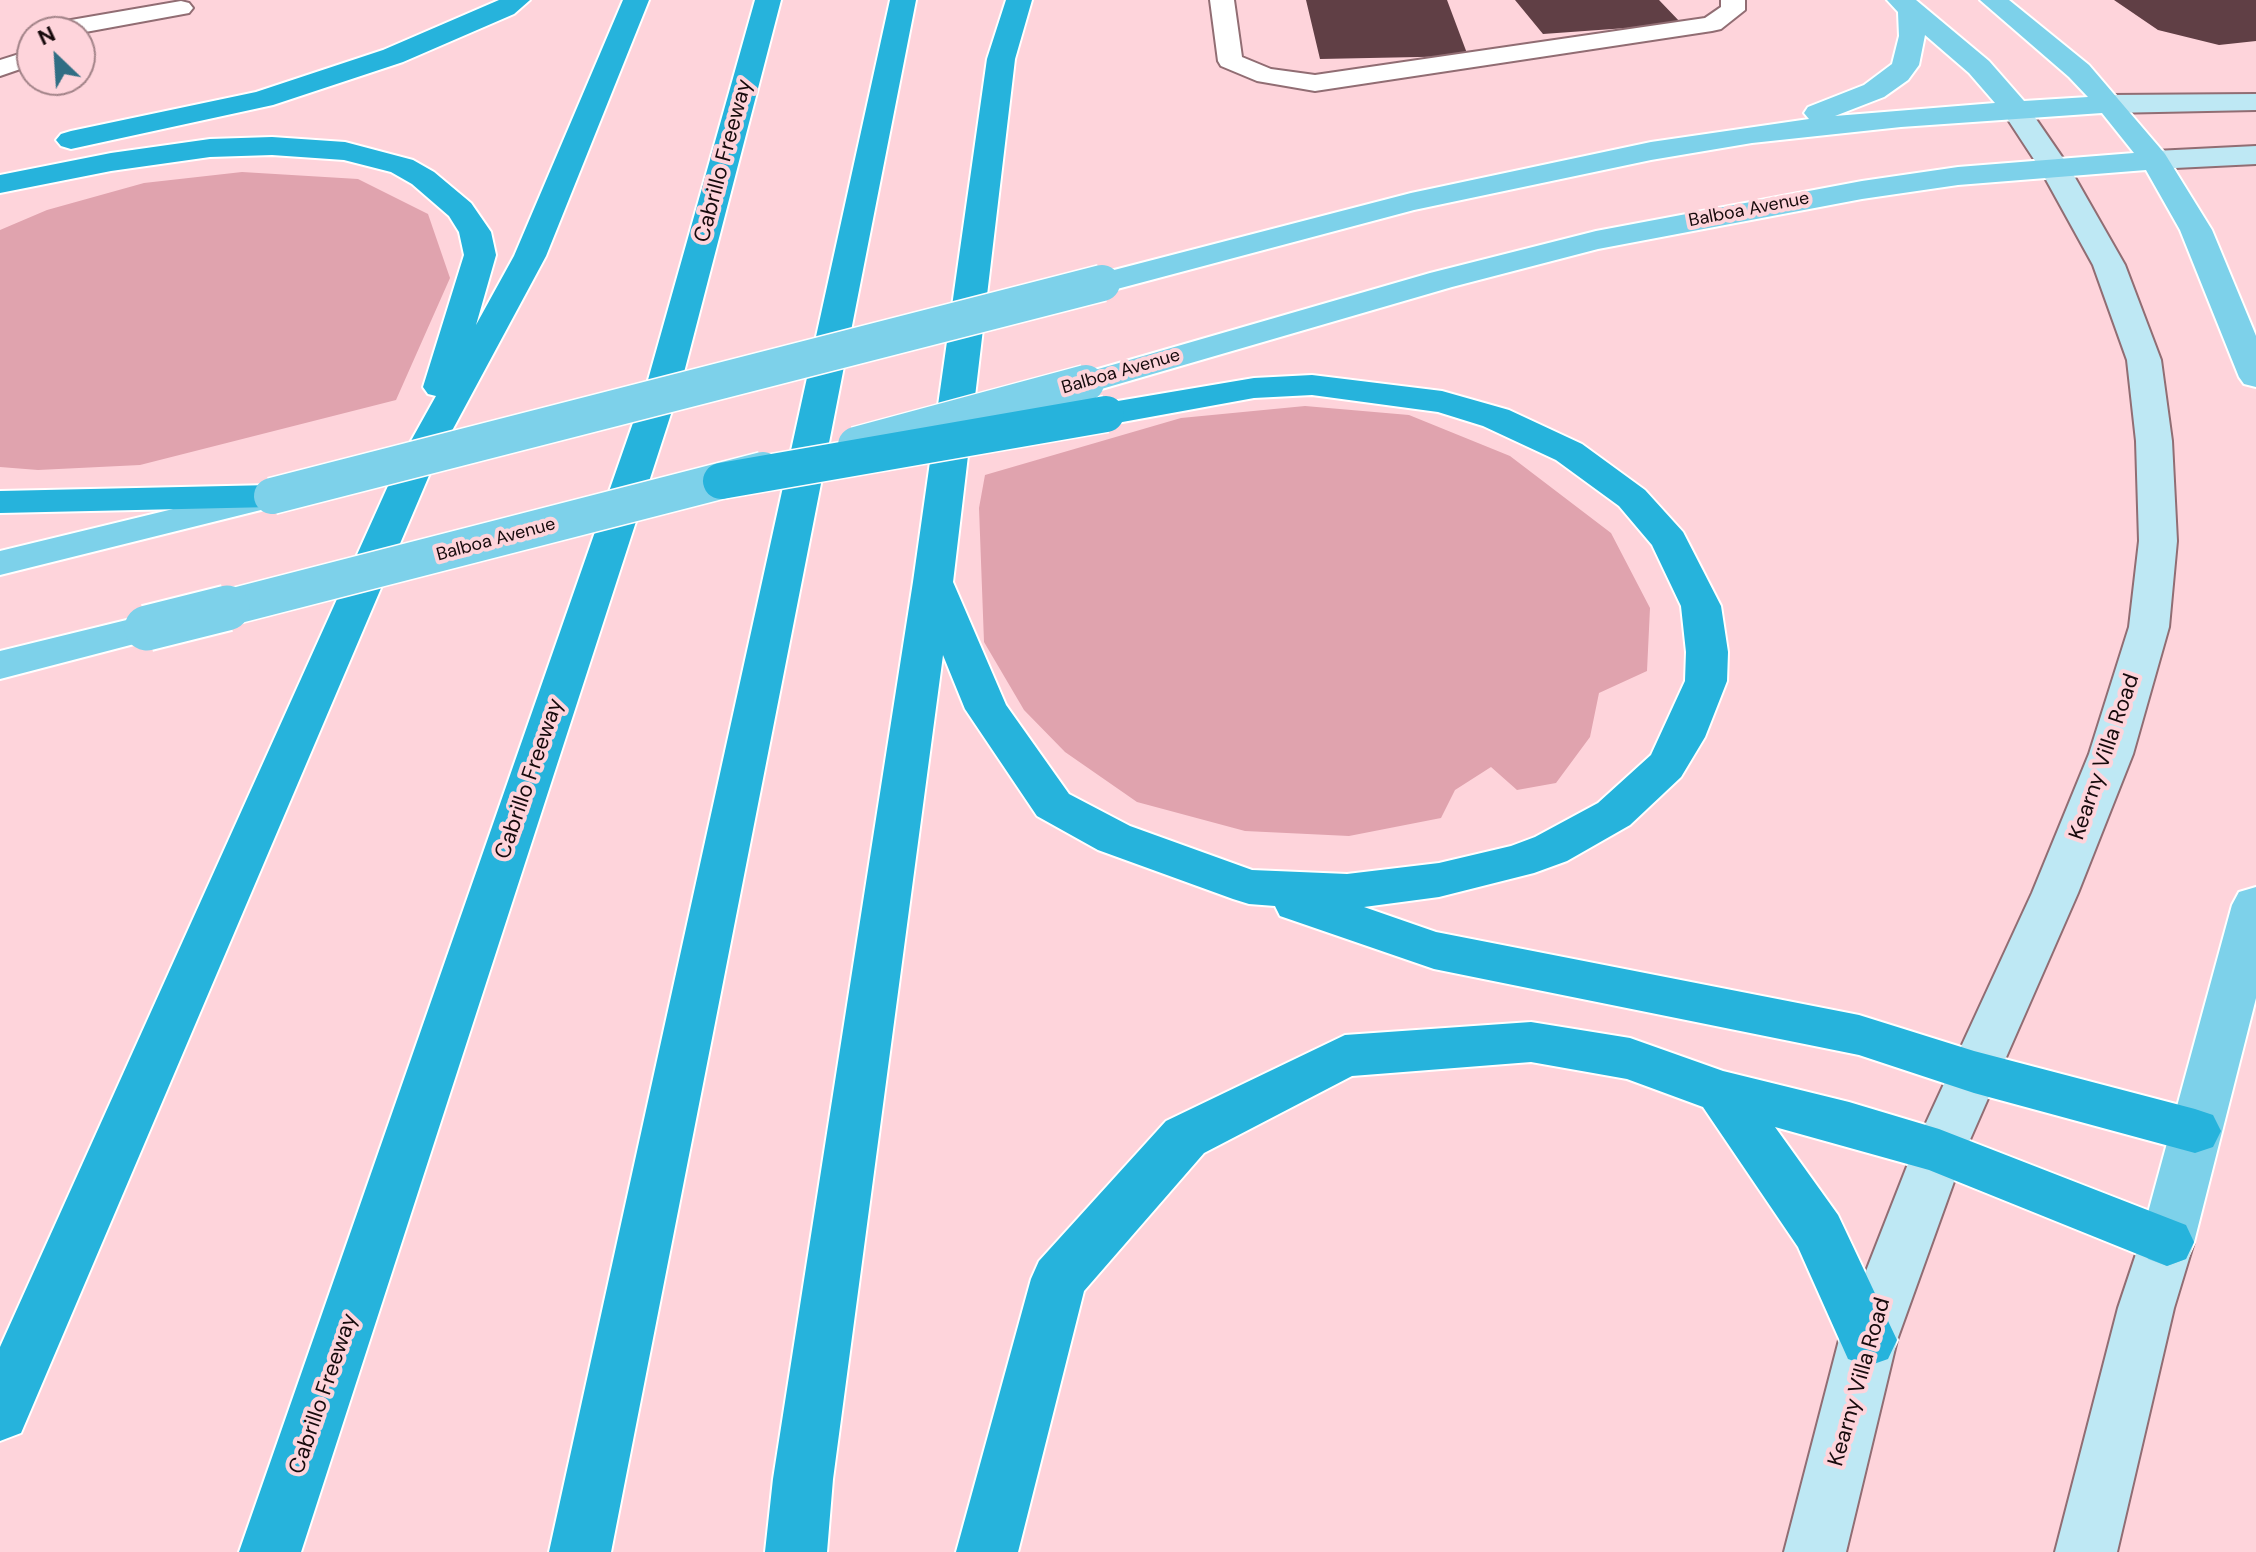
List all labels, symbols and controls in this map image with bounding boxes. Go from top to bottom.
north arrow [16,16,96,96]
text: N [33,19,60,52]
street label: Cabrillo Freeway [690,76,758,246]
street label: Balboa Avenue [1687,188,1811,232]
street label: Balboa Avenue [1059,345,1183,399]
street label: Balboa Avenue [434,514,558,566]
street label: Kearny Villa Road [2064,670,2146,844]
street label: Cabrillo Freeway [490,695,570,863]
street label: Kearny Villa Road [1823,1295,1897,1469]
street label: Cabrillo Freeway [284,1310,364,1478]

